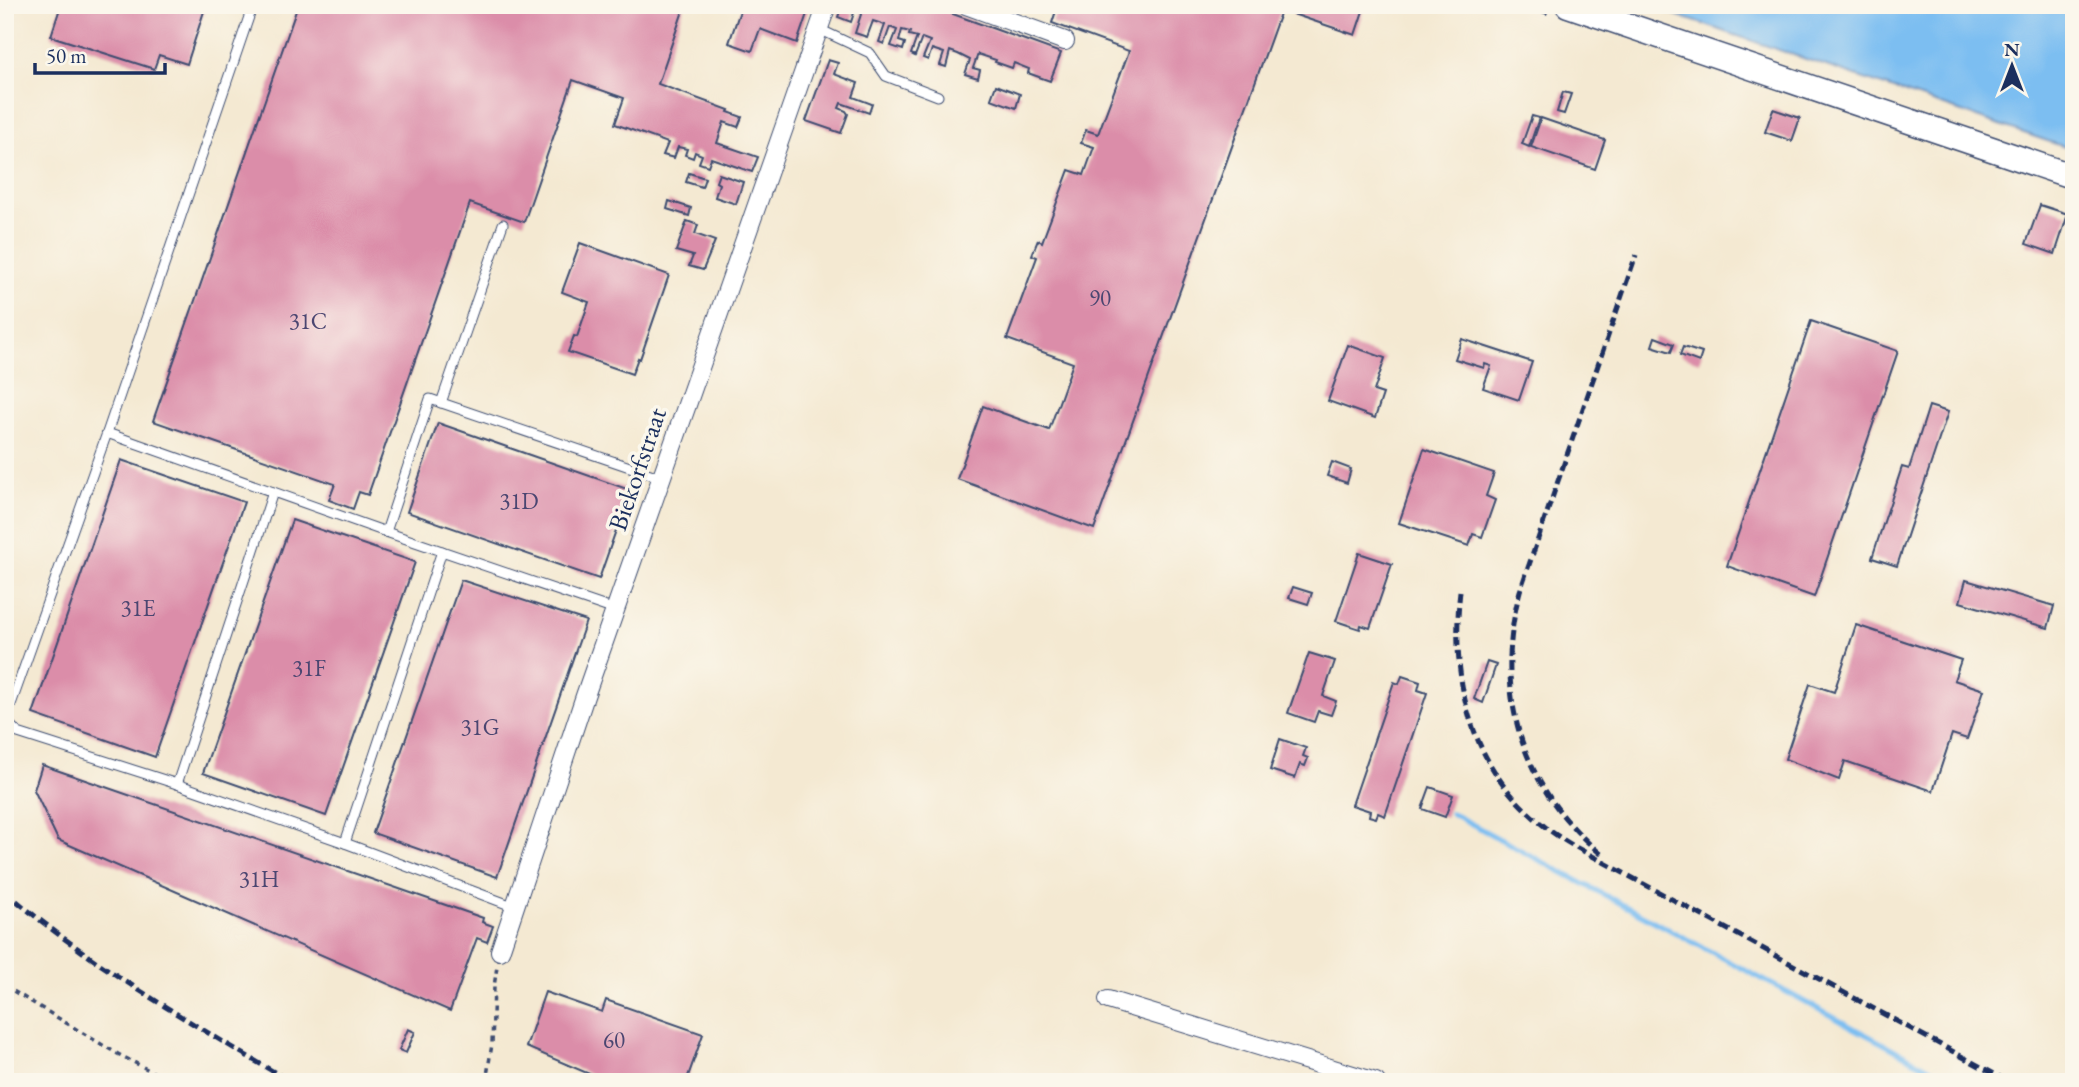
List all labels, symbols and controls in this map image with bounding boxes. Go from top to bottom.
scale bar [35,32,164,76]
north arrow [1978,32,2048,102]
text: N [2004,37,2020,62]
text: 50 m [46,42,87,69]
house number: 90 [1089,283,1111,313]
house number: 31C [289,306,327,336]
street label: Biekorfstraat [600,403,674,535]
house number: 31D [499,486,539,516]
house number: 31E [120,593,156,623]
house number: 31F [292,653,326,683]
house number: 31G [461,712,499,742]
house number: 31H [239,864,279,894]
house number: 60 [603,1025,625,1055]

